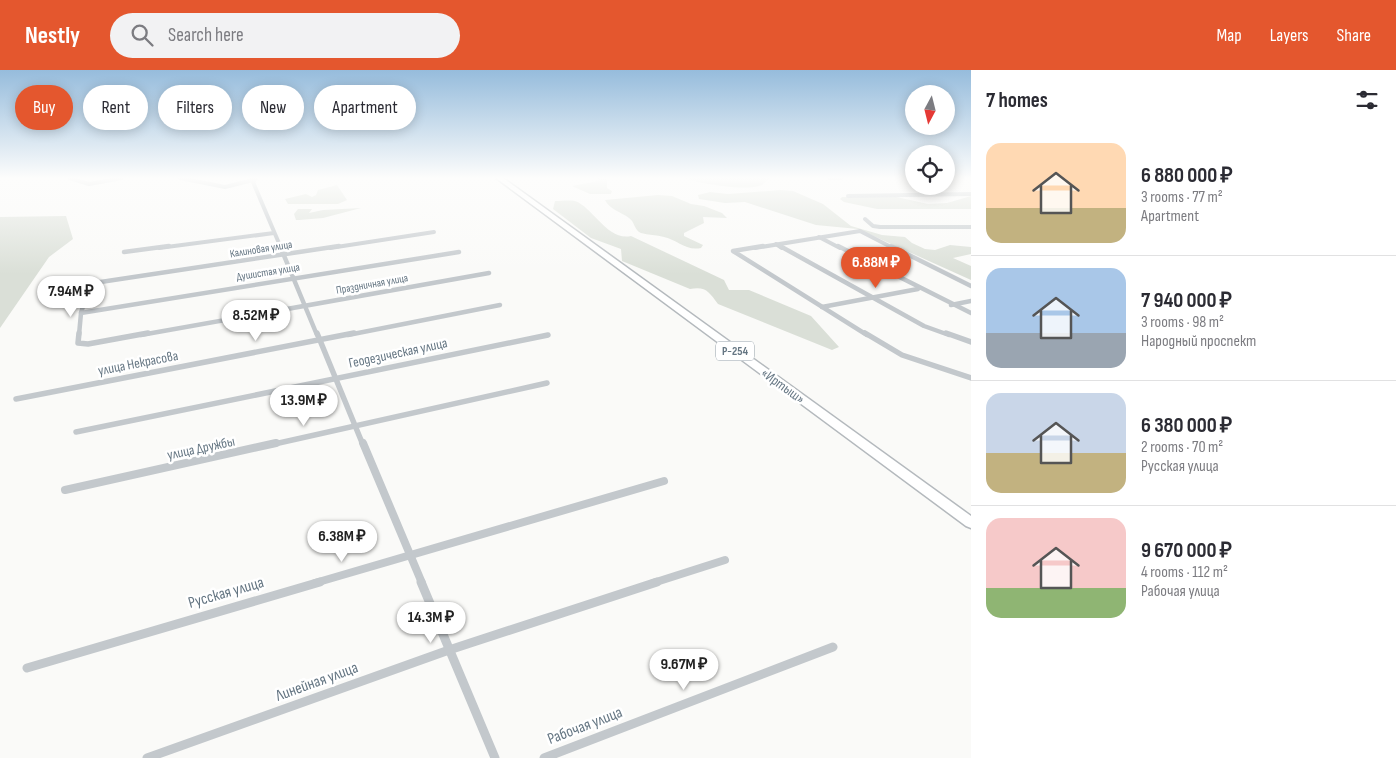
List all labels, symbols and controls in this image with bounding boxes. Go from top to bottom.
search box [110,13,460,58]
text: Nestly [25,21,80,50]
icon: search [128,21,156,49]
text: Search here [168,24,244,47]
text: Map [1217,25,1242,46]
text: Layers [1270,25,1309,46]
text: Share [1337,25,1371,46]
chip: Buy [15,85,73,130]
chip: Rent [83,85,148,130]
chip: Filters [158,85,232,130]
chip: New [242,85,304,130]
chip: Apartment [314,85,416,130]
north arrow [905,85,955,135]
map controls [905,85,955,195]
icon: filters [1353,86,1381,114]
text: 7 homes [986,88,1048,113]
button: locate [905,145,955,195]
icon: home [1026,163,1086,223]
text: 6 880 000 ₽ [1141,163,1233,188]
text: 3 rooms · 77 m² [1141,188,1223,207]
text: Apartment [1141,207,1199,226]
street label: Калиновая улица [229,238,293,260]
pin: 6.88M ₽ [830,246,922,289]
text: 6.88M ₽ [852,253,900,272]
street label: Душистая улица [235,261,301,283]
street label: Праздничная улица [335,271,409,297]
pin: 7.94M ₽ [25,276,117,318]
text: 7.94M ₽ [48,282,94,301]
icon: home [1026,288,1086,348]
text: 7 940 000 ₽ [1141,288,1232,313]
pin: 8.52M ₽ [210,300,302,342]
text: 8.52M ₽ [232,306,280,325]
text: 3 rooms · 98 m² [1141,313,1224,332]
text: Народный проспект [1141,332,1256,351]
street label: Геодезическая улица [347,334,449,372]
road number: Р-254 [716,342,754,360]
street label: улица Некрасова [96,347,180,379]
street label: «Иртыш» [758,364,808,408]
pin: 13.9M ₽ [258,384,350,427]
text: 13.9M ₽ [281,391,327,410]
icon: home [1026,413,1086,473]
text: 6 380 000 ₽ [1141,413,1232,438]
street label: улица Дружбы [166,433,236,463]
text: 2 rooms · 70 m² [1141,438,1223,457]
text: Русская улица [1141,457,1219,476]
pin: 6.38M ₽ [296,520,388,563]
text: 6.38M ₽ [318,527,366,546]
icon: home [1026,538,1086,598]
text: 9 670 000 ₽ [1141,538,1232,563]
text: 4 rooms · 112 m² [1141,563,1228,582]
street label: Русская улица [186,573,266,613]
text: Рабочая улица [1141,582,1220,601]
pin: 14.3M ₽ [385,602,477,644]
text: 14.3M ₽ [408,608,454,627]
pin: 9.67M ₽ [638,648,730,691]
text: 9.67M ₽ [660,655,708,674]
street label: Линейная улица [272,658,361,706]
street label: Рабочая улица [545,703,625,749]

